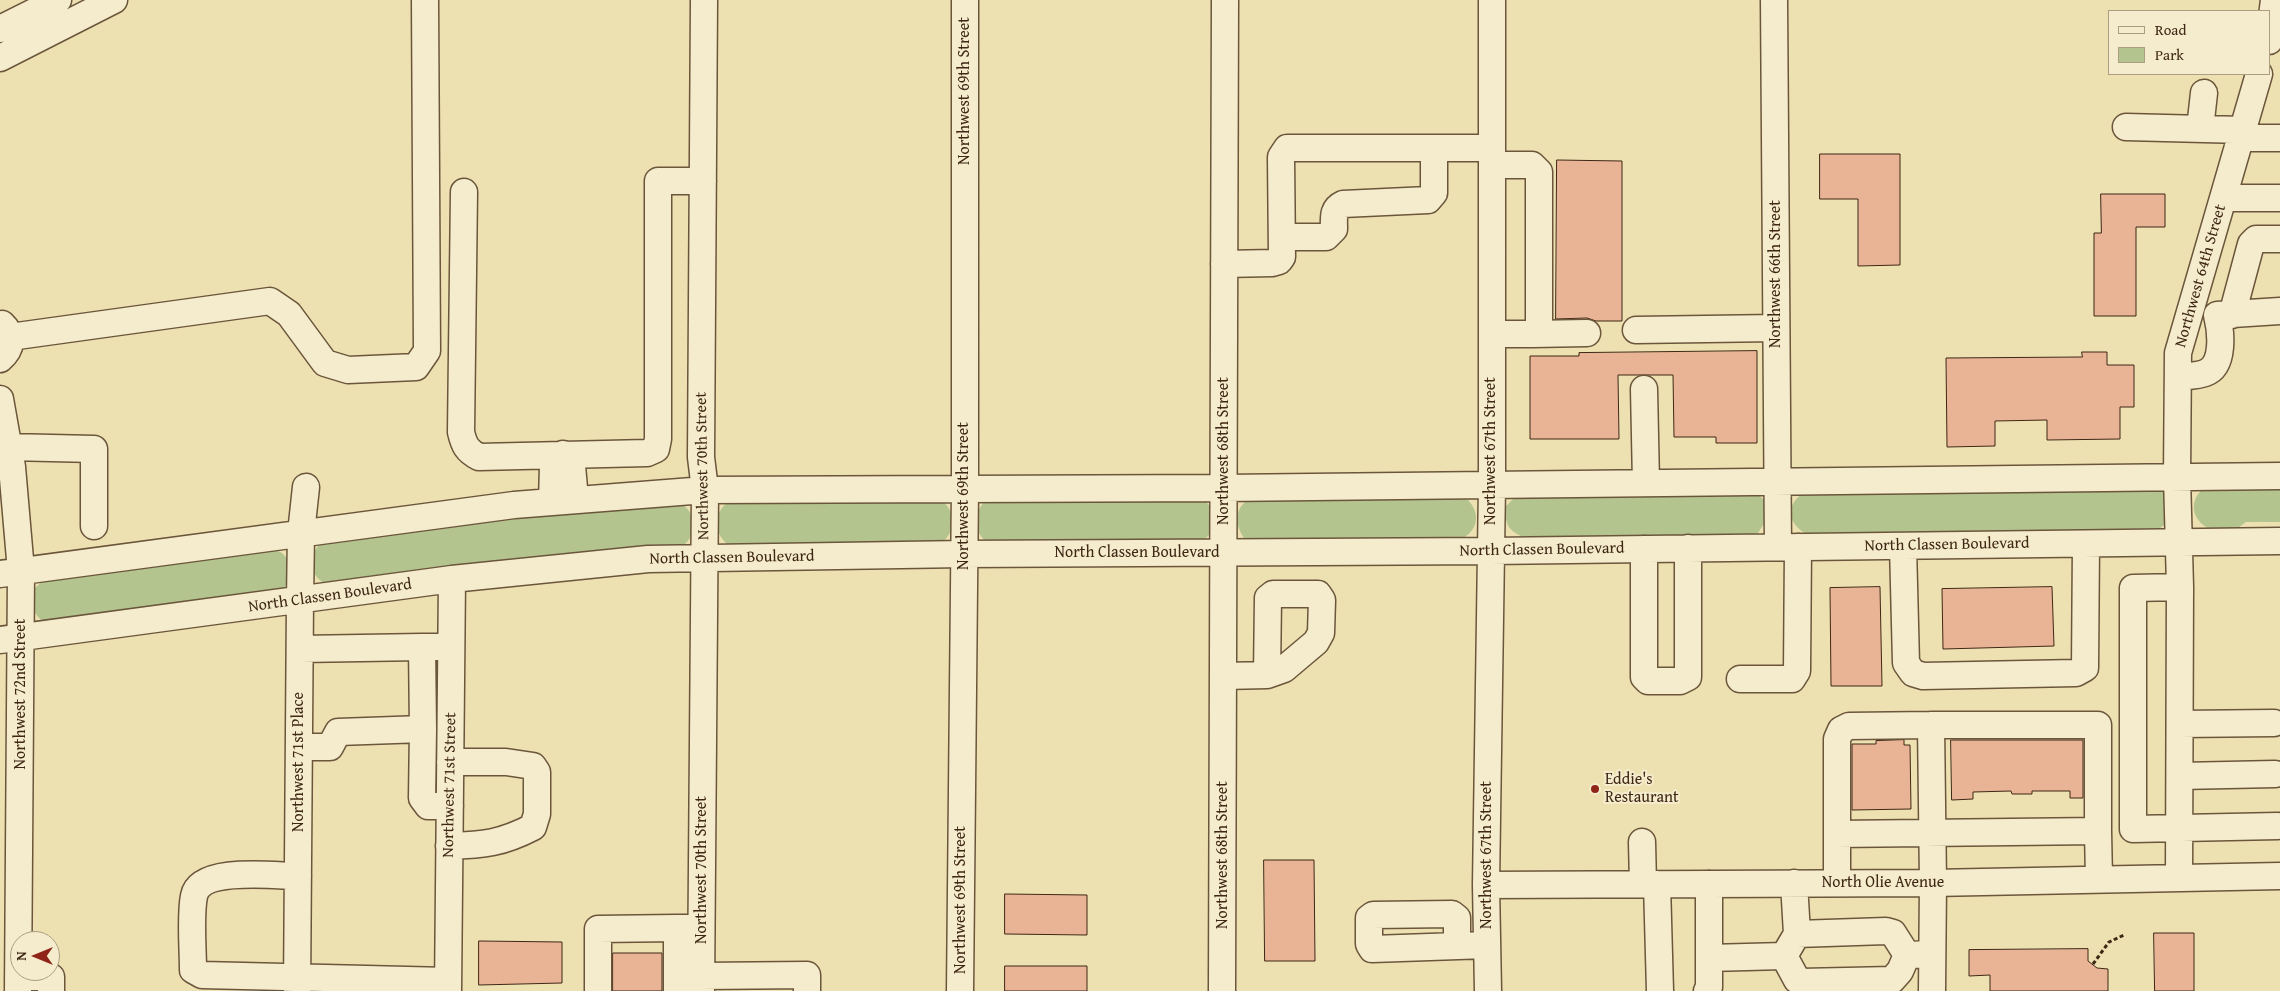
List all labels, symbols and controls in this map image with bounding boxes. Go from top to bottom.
legend [2108,10,2270,75]
street label: Northwest 69th Street [955,17,975,165]
text: Road [2155,19,2186,40]
text: Park [2155,44,2184,65]
street label: Northwest 66th Street [1766,200,1786,348]
street label: Northwest 64th Street [2171,202,2231,350]
street label: Northwest 68th Street [1214,377,1234,525]
street label: Northwest 67th Street [1481,377,1501,525]
street label: Northwest 70th Street [692,392,714,540]
street label: Northwest 69th Street [954,422,974,570]
street label: North Classen Boulevard [1864,534,2030,556]
street label: North Classen Boulevard [1459,539,1625,561]
street label: North Classen Boulevard [1055,543,1219,563]
street label: North Classen Boulevard [649,547,815,569]
street label: North Classen Boulevard [247,575,413,617]
street label: Northwest 72nd Street [11,619,31,769]
street label: Northwest 71st Place [289,692,309,832]
street label: Northwest 71st Street [439,712,461,858]
place label: Eddie's Restaurant [1605,770,1679,808]
street label: Northwest 68th Street [1213,781,1233,929]
street label: Northwest 67th Street [1477,781,1497,929]
marker: Eddie's Restaurant [1589,783,1601,795]
street label: Northwest 70th Street [692,796,712,944]
street label: Northwest 69th Street [951,826,971,974]
street label: North Olie Avenue [1822,873,1944,893]
north arrow [10,931,60,981]
text: N [11,951,31,961]

